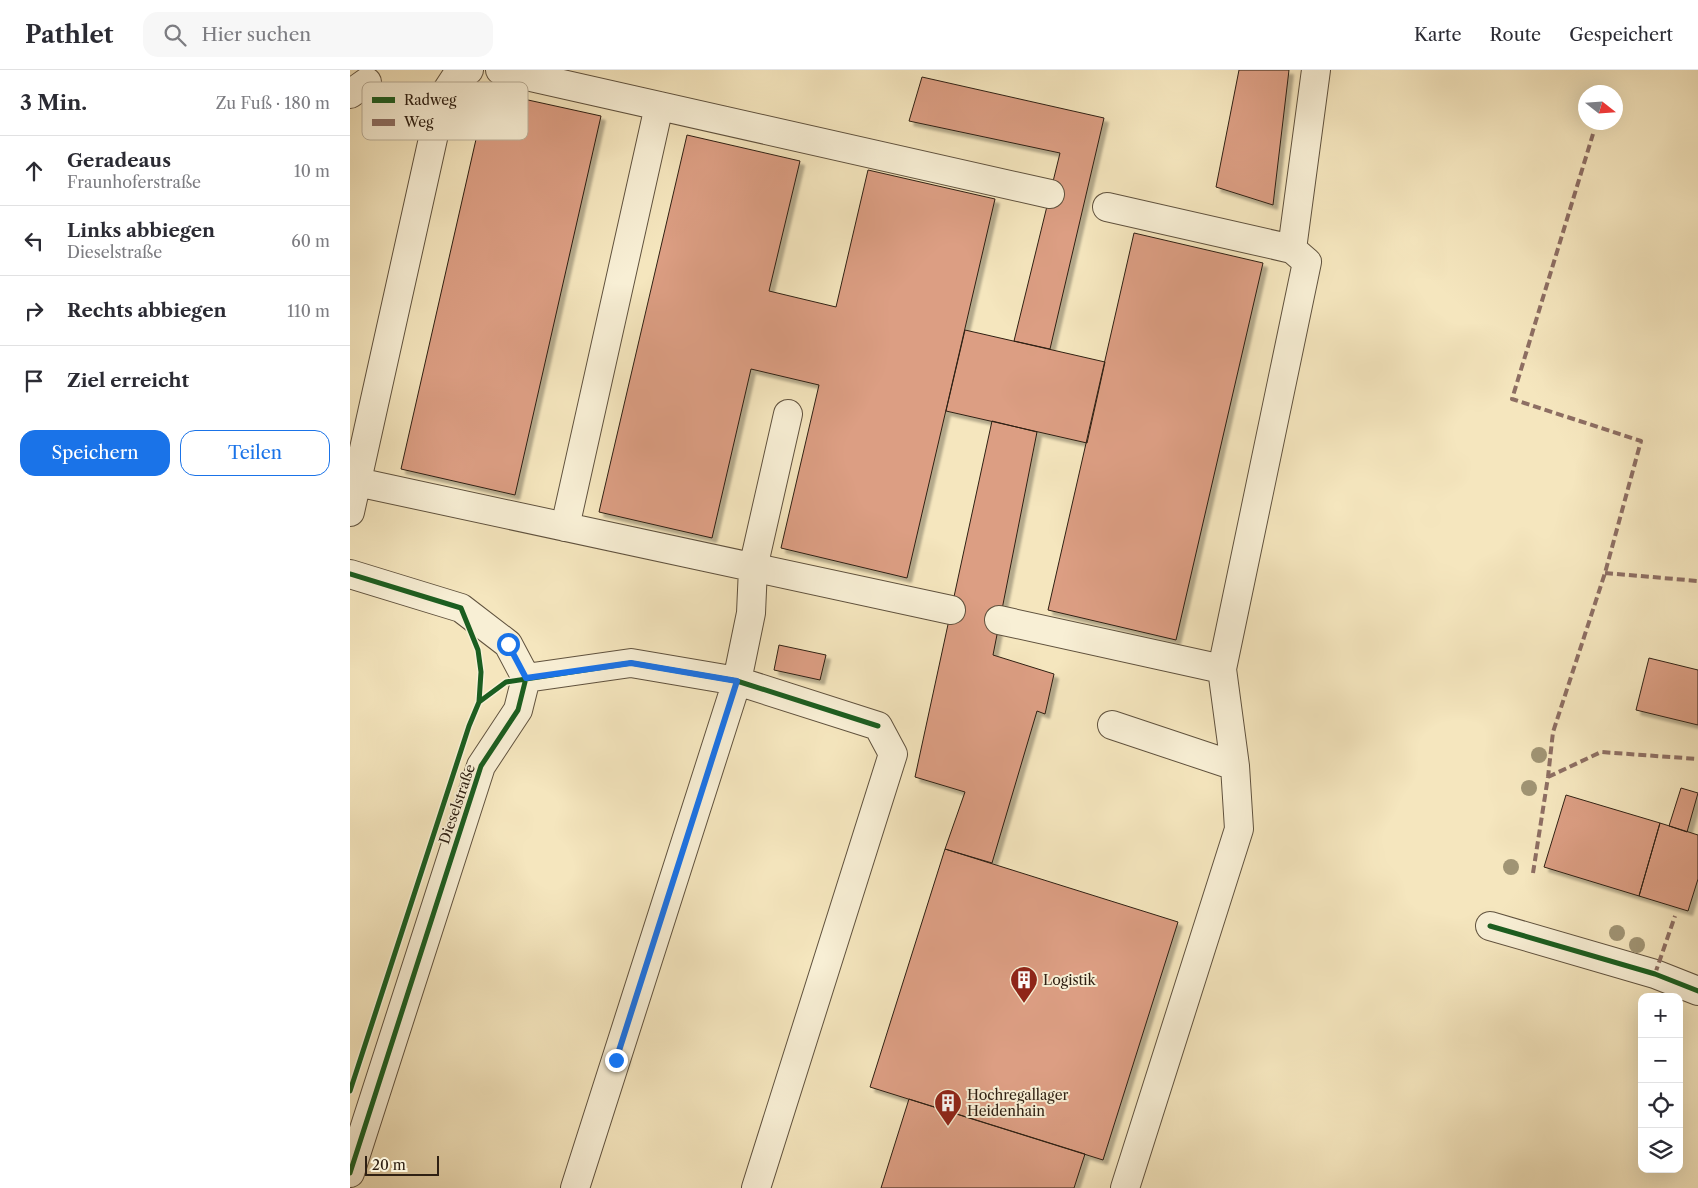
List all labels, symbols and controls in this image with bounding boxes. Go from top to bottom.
search box [143,12,493,57]
text: Pathlet [25,20,113,49]
icon: search [161,21,189,49]
text: Hier suchen [201,23,311,46]
text: Karte [1414,24,1462,46]
text: Route [1490,24,1541,46]
text: Gespeichert [1569,24,1673,46]
legend [362,82,528,140]
north arrow [1578,85,1623,130]
text: 3 Min. [20,90,87,115]
text: Radweg [404,91,457,109]
text: Zu Fuß · 180 m [216,93,330,113]
text: Weg [403,113,434,131]
text: Geradeaus [67,149,171,172]
icon: ahead [20,157,48,185]
text: 10 m [294,161,330,181]
text: Fraunhoferstraße [67,172,201,192]
text: Links abbiegen [67,219,215,242]
icon: left [20,227,48,255]
text: 60 m [291,231,330,251]
text: Dieselstraße [67,242,162,262]
icon: right [20,297,48,325]
text: Rechts abbiegen [67,299,227,322]
text: 110 m [287,301,330,321]
icon: arrive [20,367,48,395]
text: Ziel erreicht [67,369,189,392]
button: Speichern [20,430,170,476]
button: Teilen [180,430,330,476]
route start [497,633,520,656]
street label: Dieselstraße [435,762,479,846]
building icon: Logistik [1009,965,1039,1004]
place label: Logistik [1043,971,1097,989]
map controls [1638,993,1683,1173]
button: + [1638,993,1683,1038]
button: − [1638,1038,1683,1083]
route end [605,1049,628,1072]
button: locate [1638,1083,1683,1128]
place label: Hochregallager Heidenhain [967,1086,1068,1120]
building icon: Hochregallager Heidenhain [933,1088,963,1127]
button: layers [1638,1128,1683,1173]
scale bar [365,1153,439,1176]
text: 20 m [372,1156,406,1174]

